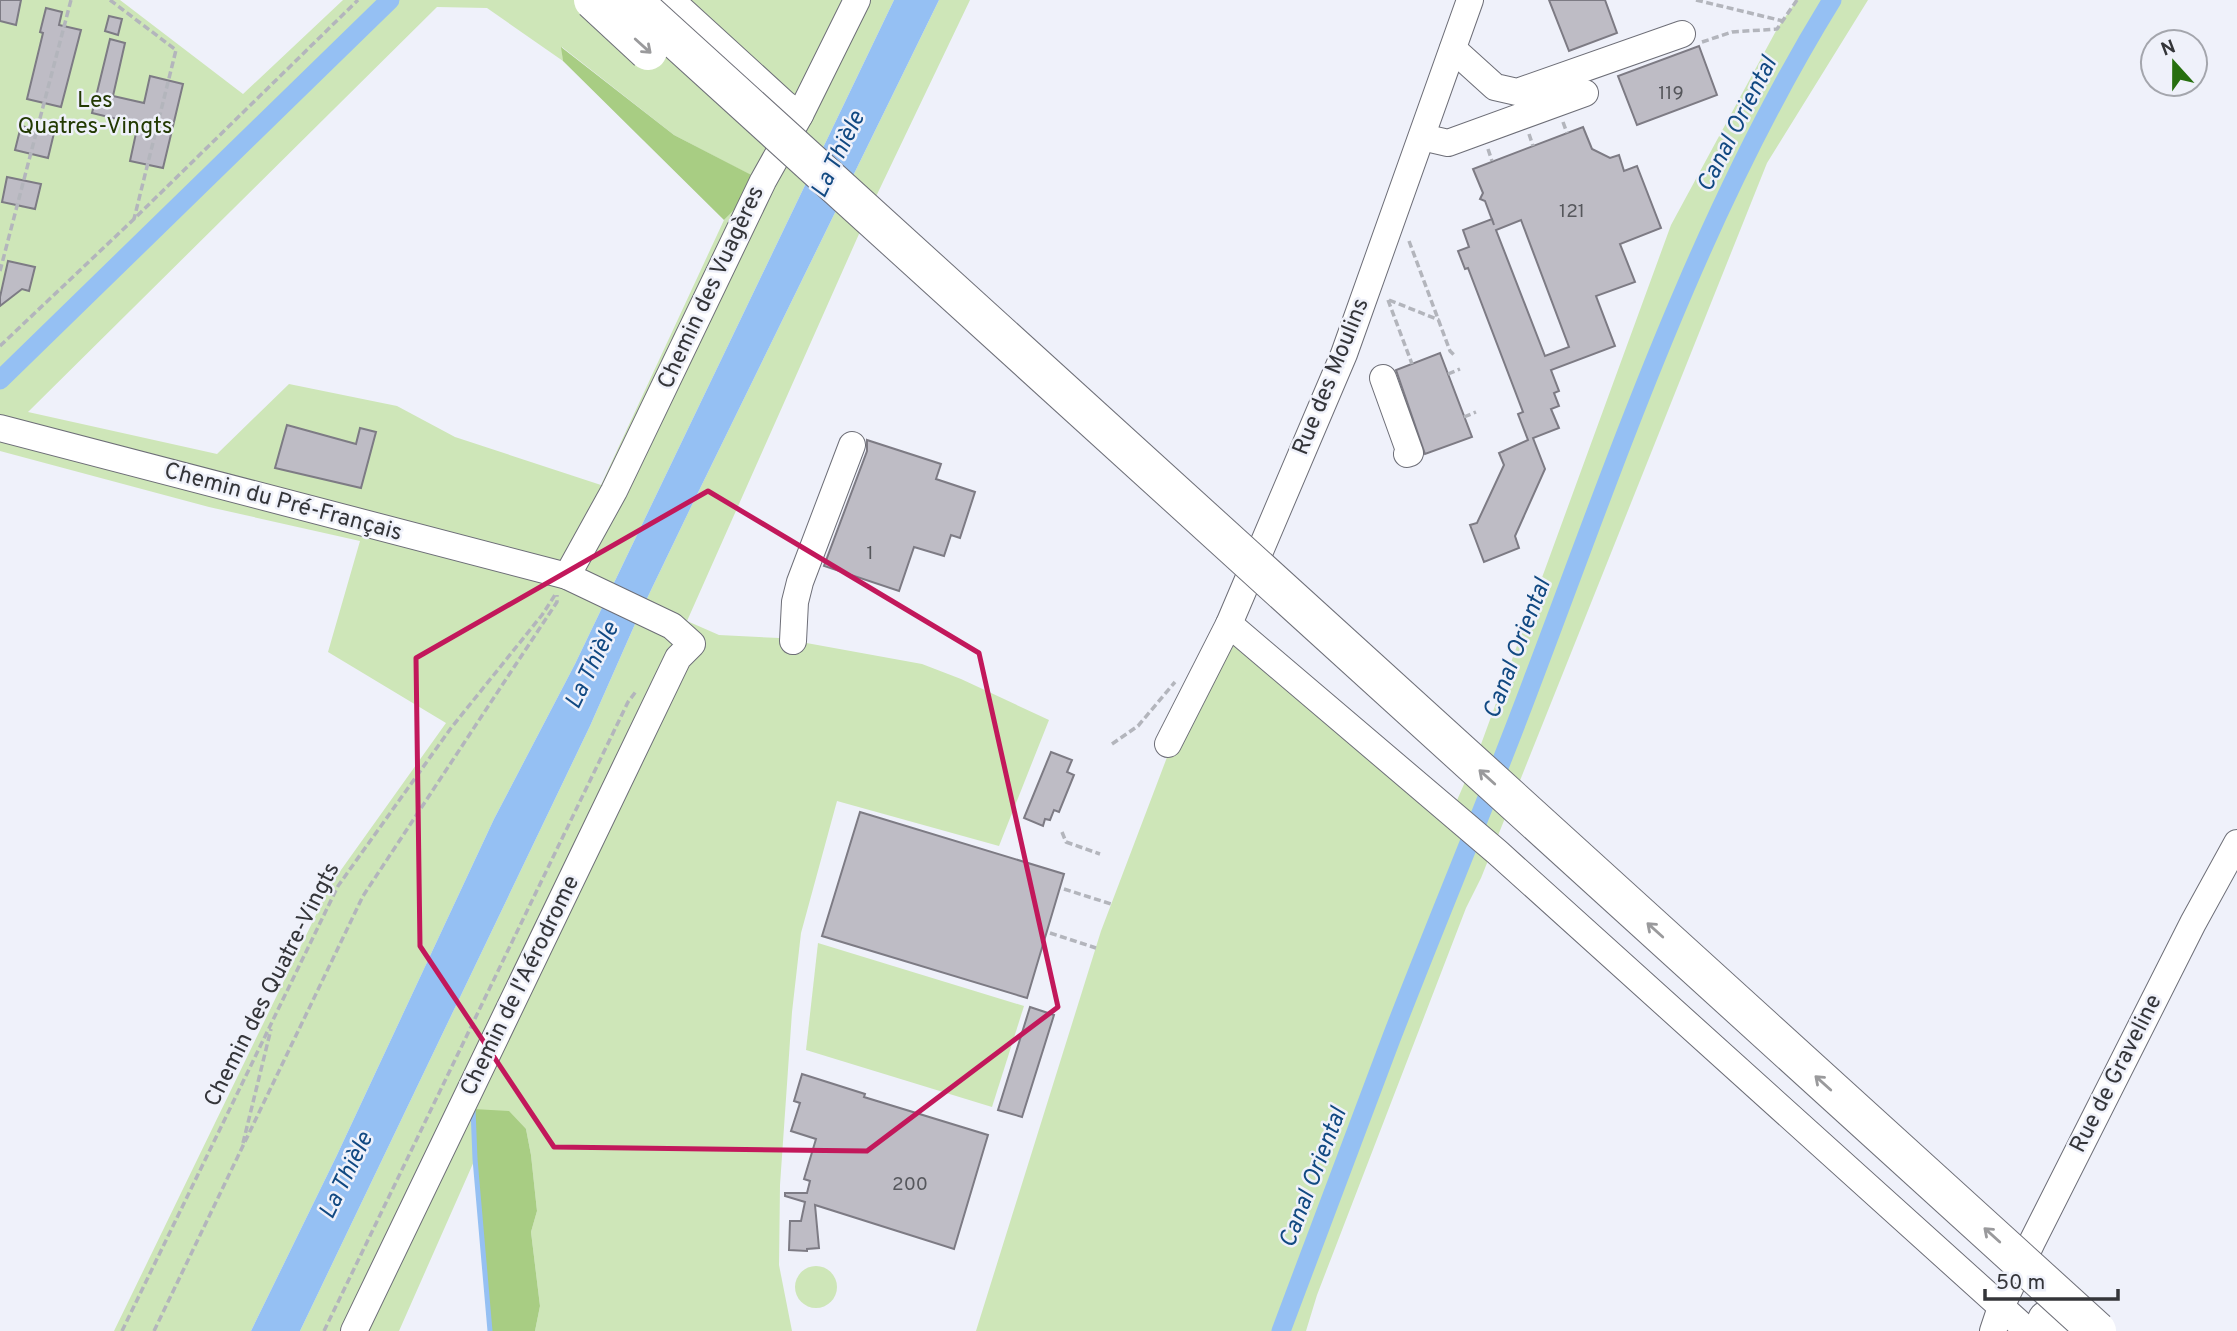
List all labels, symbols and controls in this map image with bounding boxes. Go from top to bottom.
north arrow [2139,28,2209,98]
text: N [2158,35,2179,63]
one-way arrow [634,38,652,54]
water label: Canal Oriental [1691,51,1786,198]
house number: 119 [1658,82,1684,106]
park label: Les Quatres-Vingts [17,87,173,142]
water label: La Thièle [805,106,873,203]
street label: Chemin des Vuagères [652,182,772,394]
house number: 121 [1559,200,1585,224]
street label: Rue des Moulins [1287,294,1377,460]
street label: Chemin du Pré-Français [161,457,405,549]
house number: 1 [866,542,874,566]
water label: Canal Oriental [1478,573,1559,723]
water label: La Thièle [559,617,627,714]
one-way arrow [1479,768,1496,785]
street label: Chemin des Quatre-Vingts [199,858,347,1112]
street label: Chemin de l'Aérodrome [455,871,587,1101]
one-way arrow [1647,921,1664,938]
street label: Rue de Graveline [2065,990,2169,1158]
one-way arrow [1815,1075,1833,1091]
water label: Canal Oriental [1274,1102,1355,1252]
water label: La Thièle [313,1127,381,1224]
house number: 200 [892,1173,928,1197]
one-way arrow [1984,1227,2001,1244]
scale bar [1985,1258,2118,1302]
text: 50 m [1996,1270,2045,1297]

